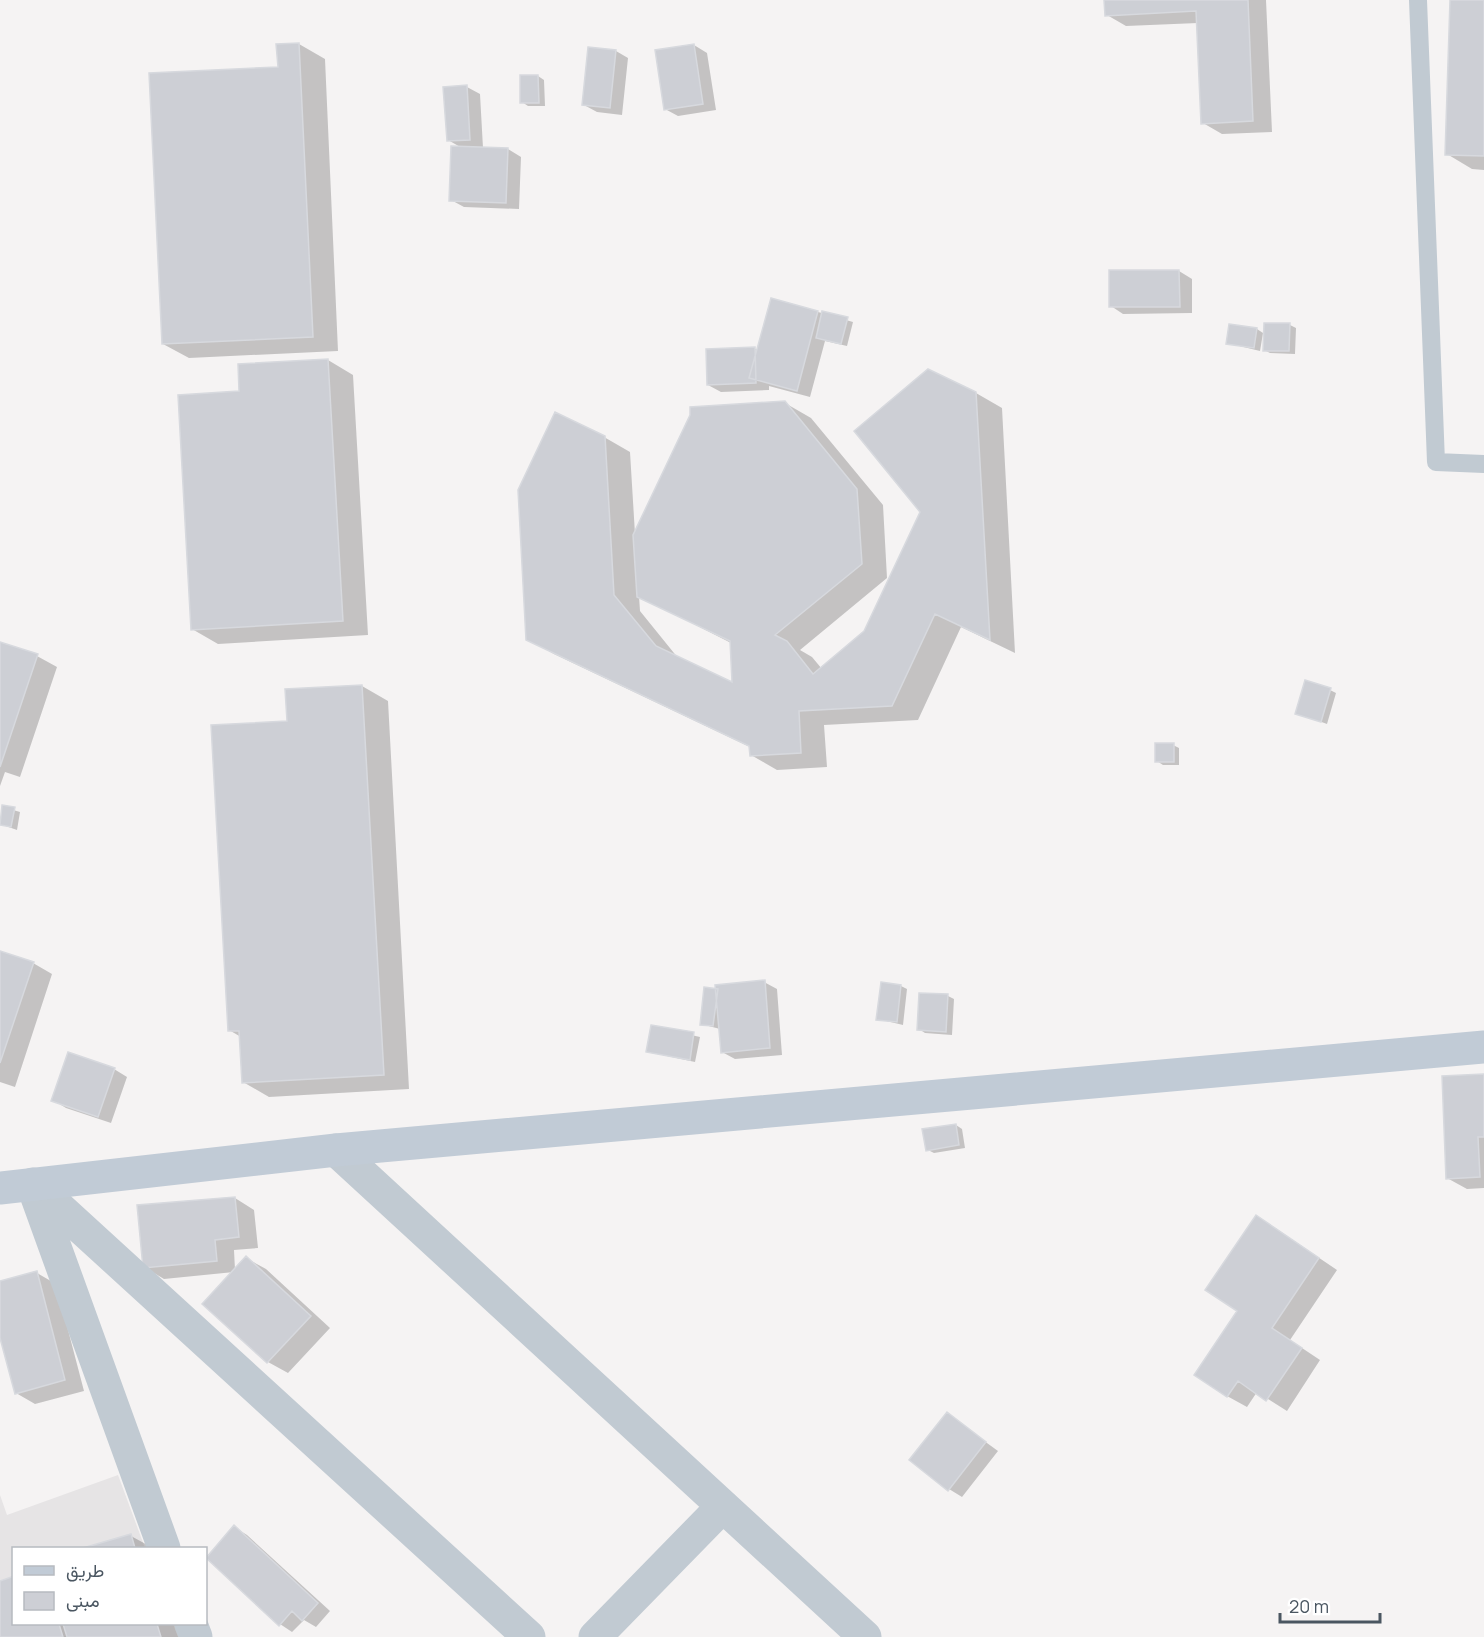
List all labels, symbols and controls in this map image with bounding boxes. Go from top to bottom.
legend [12,1547,207,1625]
text: طريق [66,1558,104,1582]
scale bar [1280,1586,1380,1624]
text: مبنى [66,1588,100,1612]
text: 20 m [1289,1594,1329,1618]

